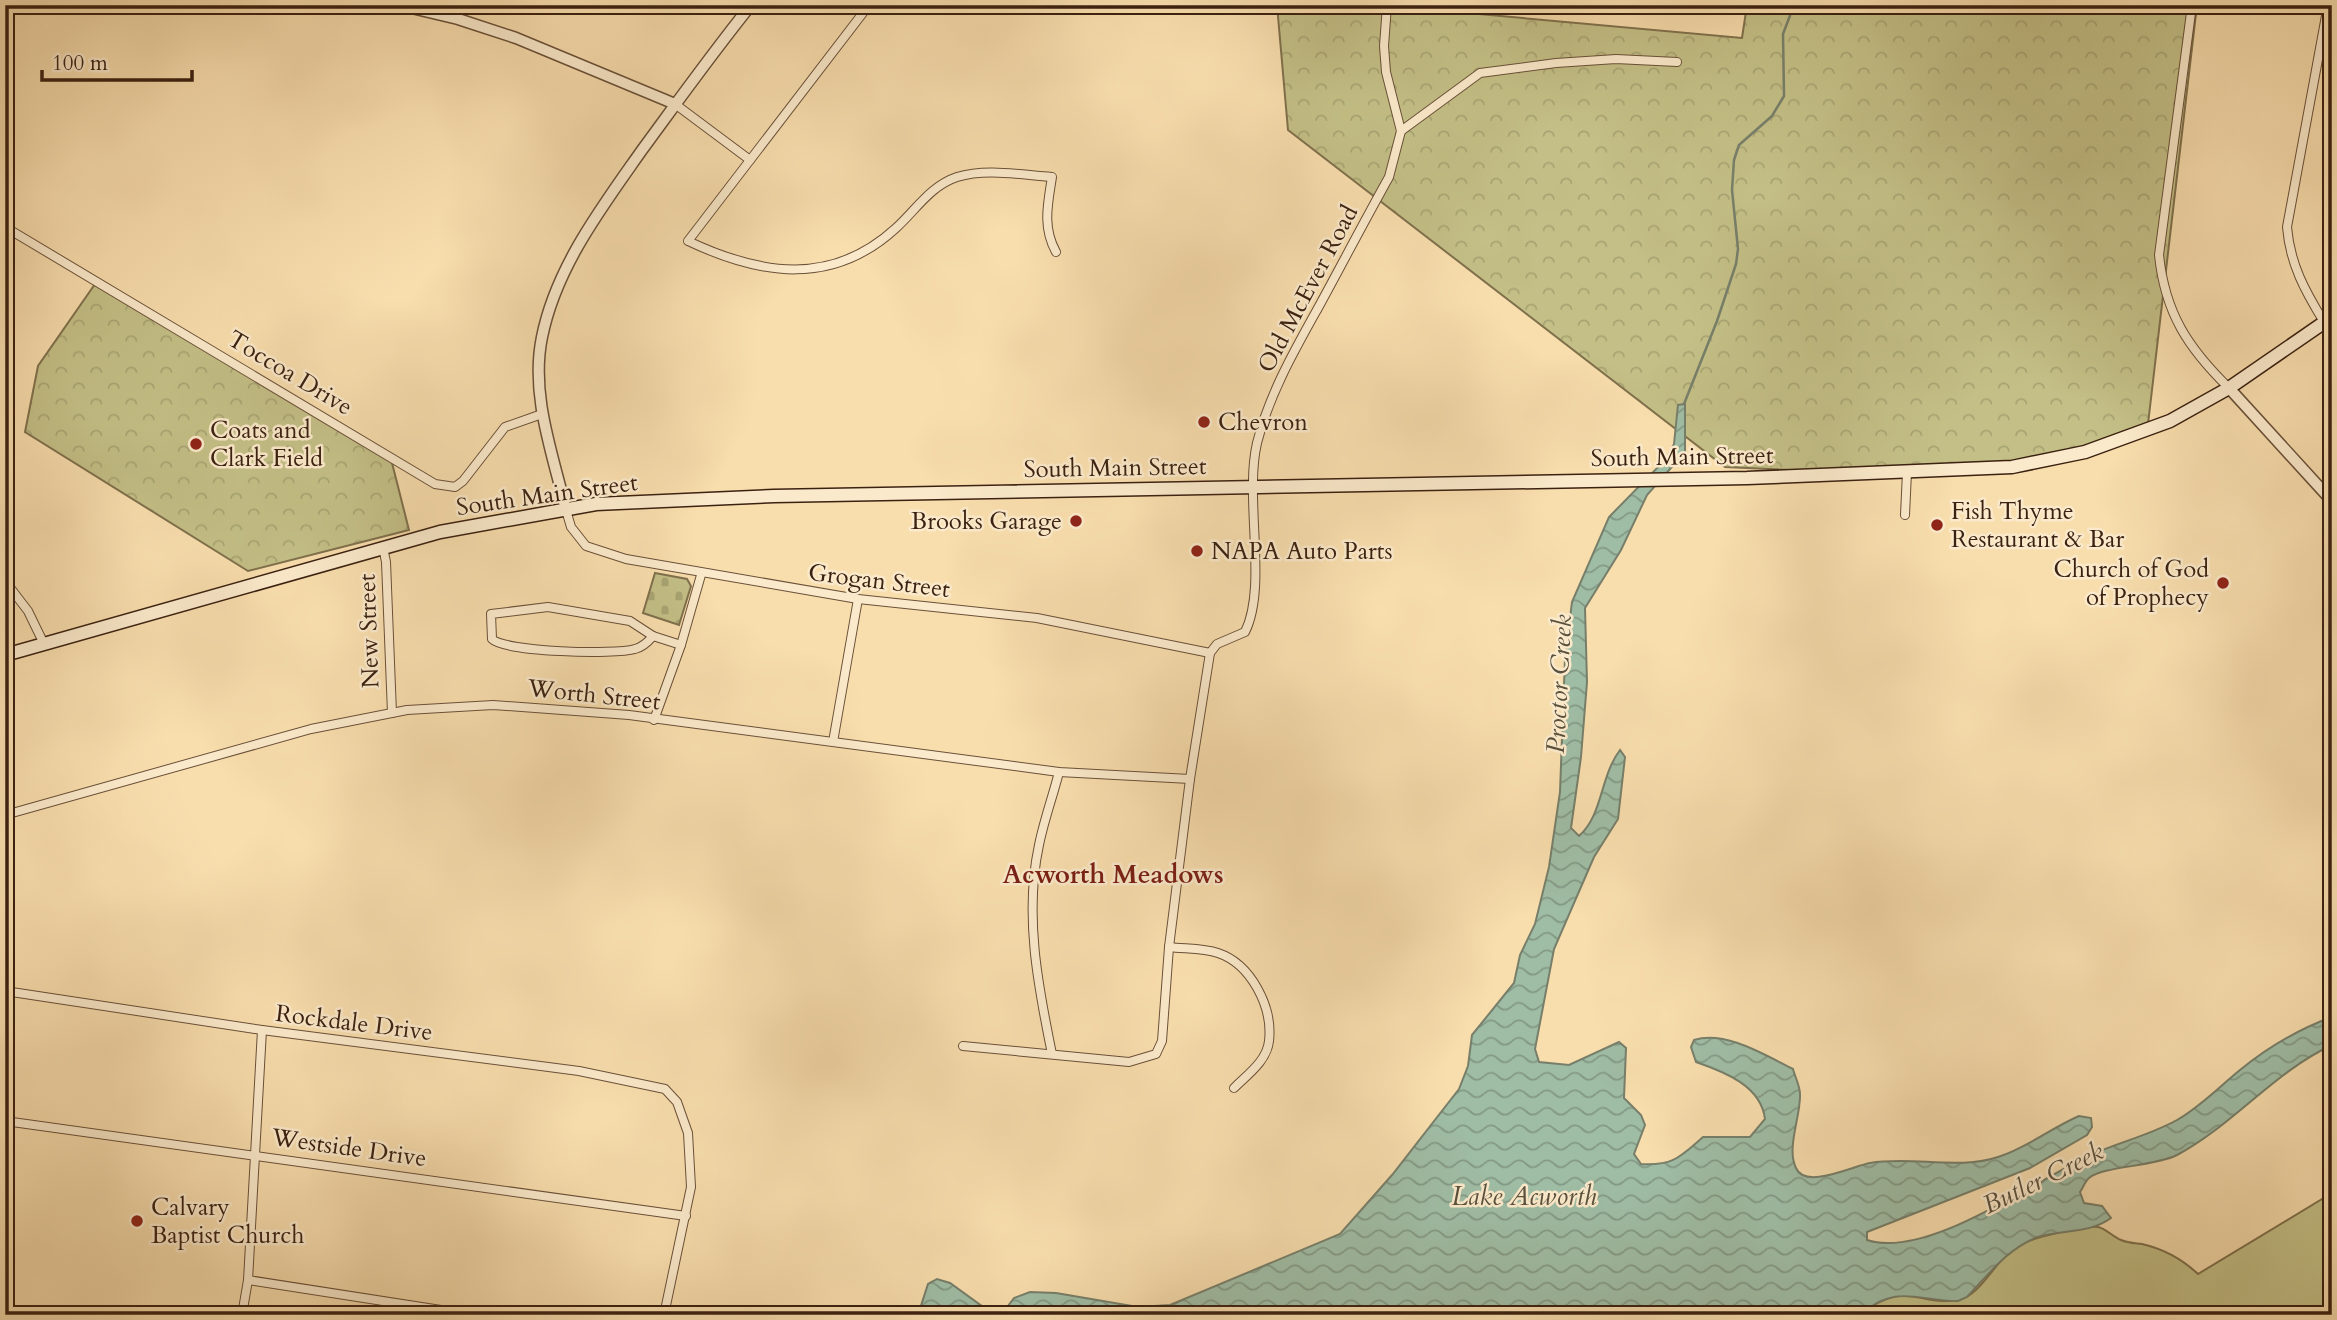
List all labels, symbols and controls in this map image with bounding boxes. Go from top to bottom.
scale bar [42,38,192,82]
text: 100 m [52,49,108,78]
street label: Old McEver Road [1250,199,1366,379]
street label: Toccoa Drive [221,323,359,423]
place label: Chevron [1218,406,1308,439]
place label: Coats and Clark Field [210,414,323,475]
marker: Chevron [1196,414,1212,430]
marker: Coats and Clark Field [188,436,204,452]
street label: South Main Street [1590,439,1774,475]
street label: South Main Street [1023,450,1207,486]
street label: South Main Street [454,466,640,524]
place label: Fish Thyme Restaurant & Bar [1951,495,2124,556]
place label: Brooks Garage [911,505,1062,538]
marker: Brooks Garage [1068,513,1084,529]
marker: Fish Thyme Restaurant & Bar [1929,517,1945,533]
place label: NAPA Auto Parts [1211,535,1392,568]
marker: NAPA Auto Parts [1189,543,1205,559]
place label: Church of God of Prophecy [2054,553,2209,614]
street label: Grogan Street [806,556,952,606]
street label: New Street [350,573,387,689]
marker: Church of God of Prophecy [2215,575,2231,591]
water label: Proctor Creek [1538,613,1580,754]
street label: Worth Street [525,672,662,718]
district label: Acworth Meadows [1002,857,1224,892]
street label: Rockdale Drive [274,997,434,1049]
street label: Westside Drive [268,1121,429,1175]
water label: Butler Creek [1977,1134,2109,1222]
water label: Lake Acworth [1452,1179,1597,1214]
place label: Calvary Baptist Church [151,1191,304,1252]
marker: Calvary Baptist Church [129,1213,145,1229]

